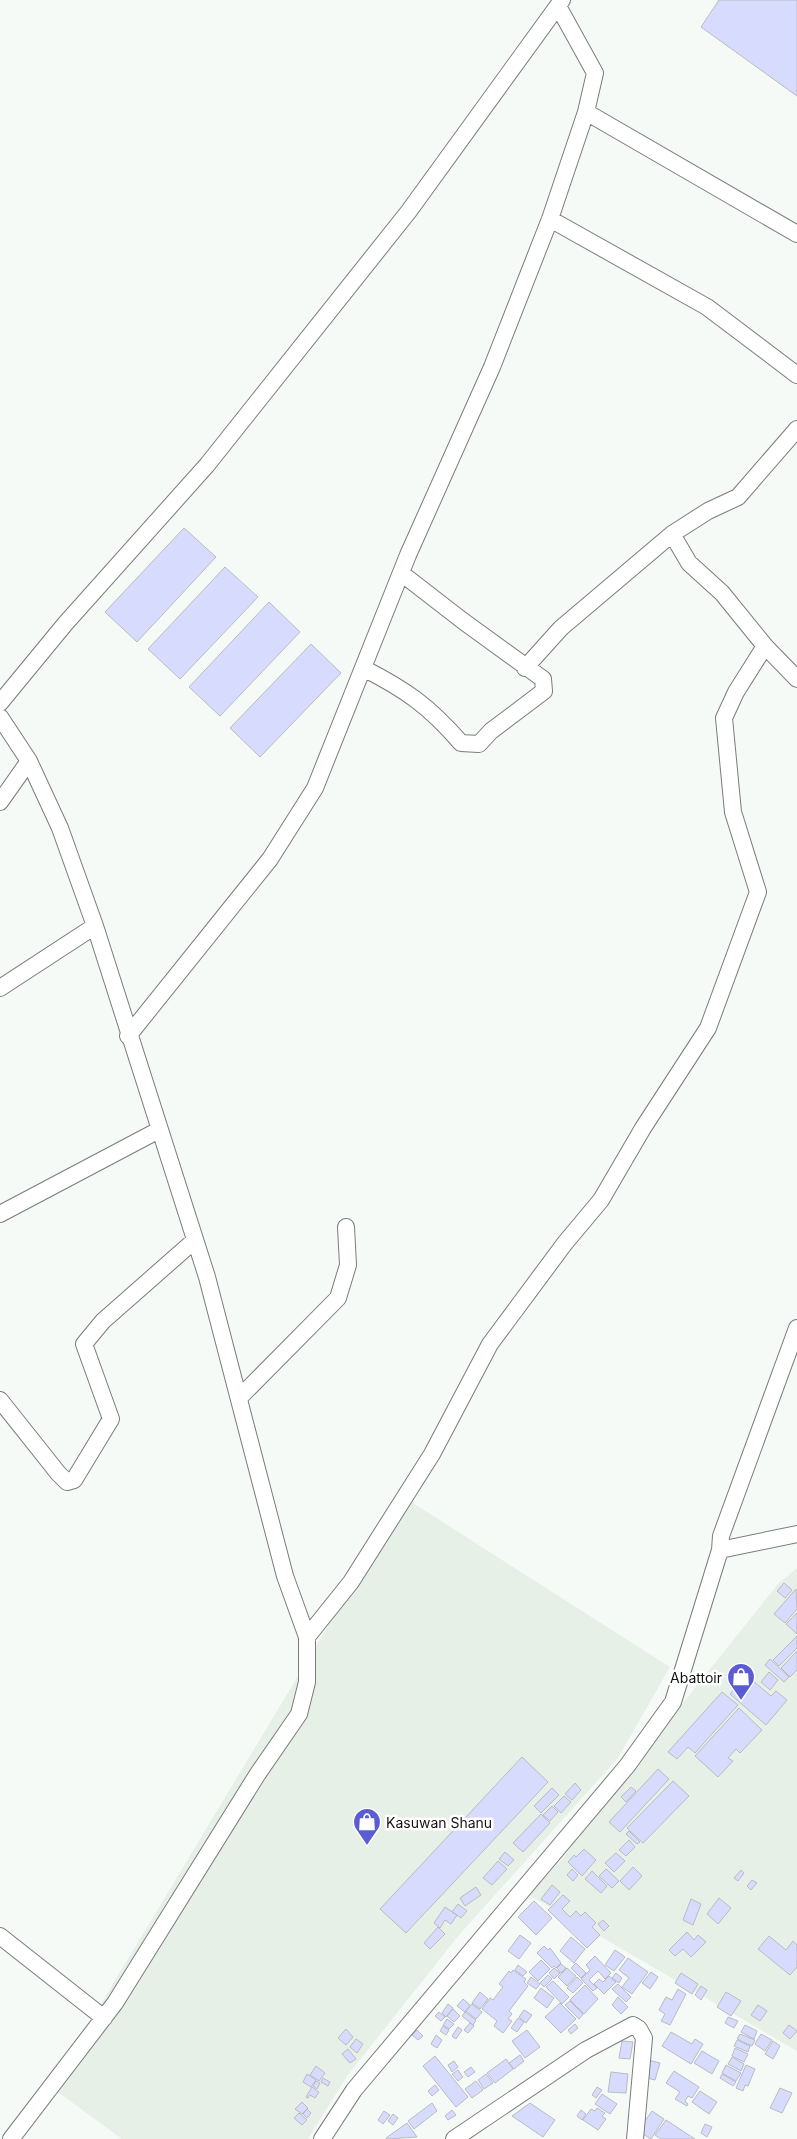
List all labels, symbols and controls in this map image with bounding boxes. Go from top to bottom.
shop icon: Abattoir [726,1662,756,1701]
place label: Abattoir [670,1669,722,1686]
shop icon: Kasuwan Shanu [352,1807,382,1846]
place label: Kasuwan Shanu [386,1814,492,1831]

